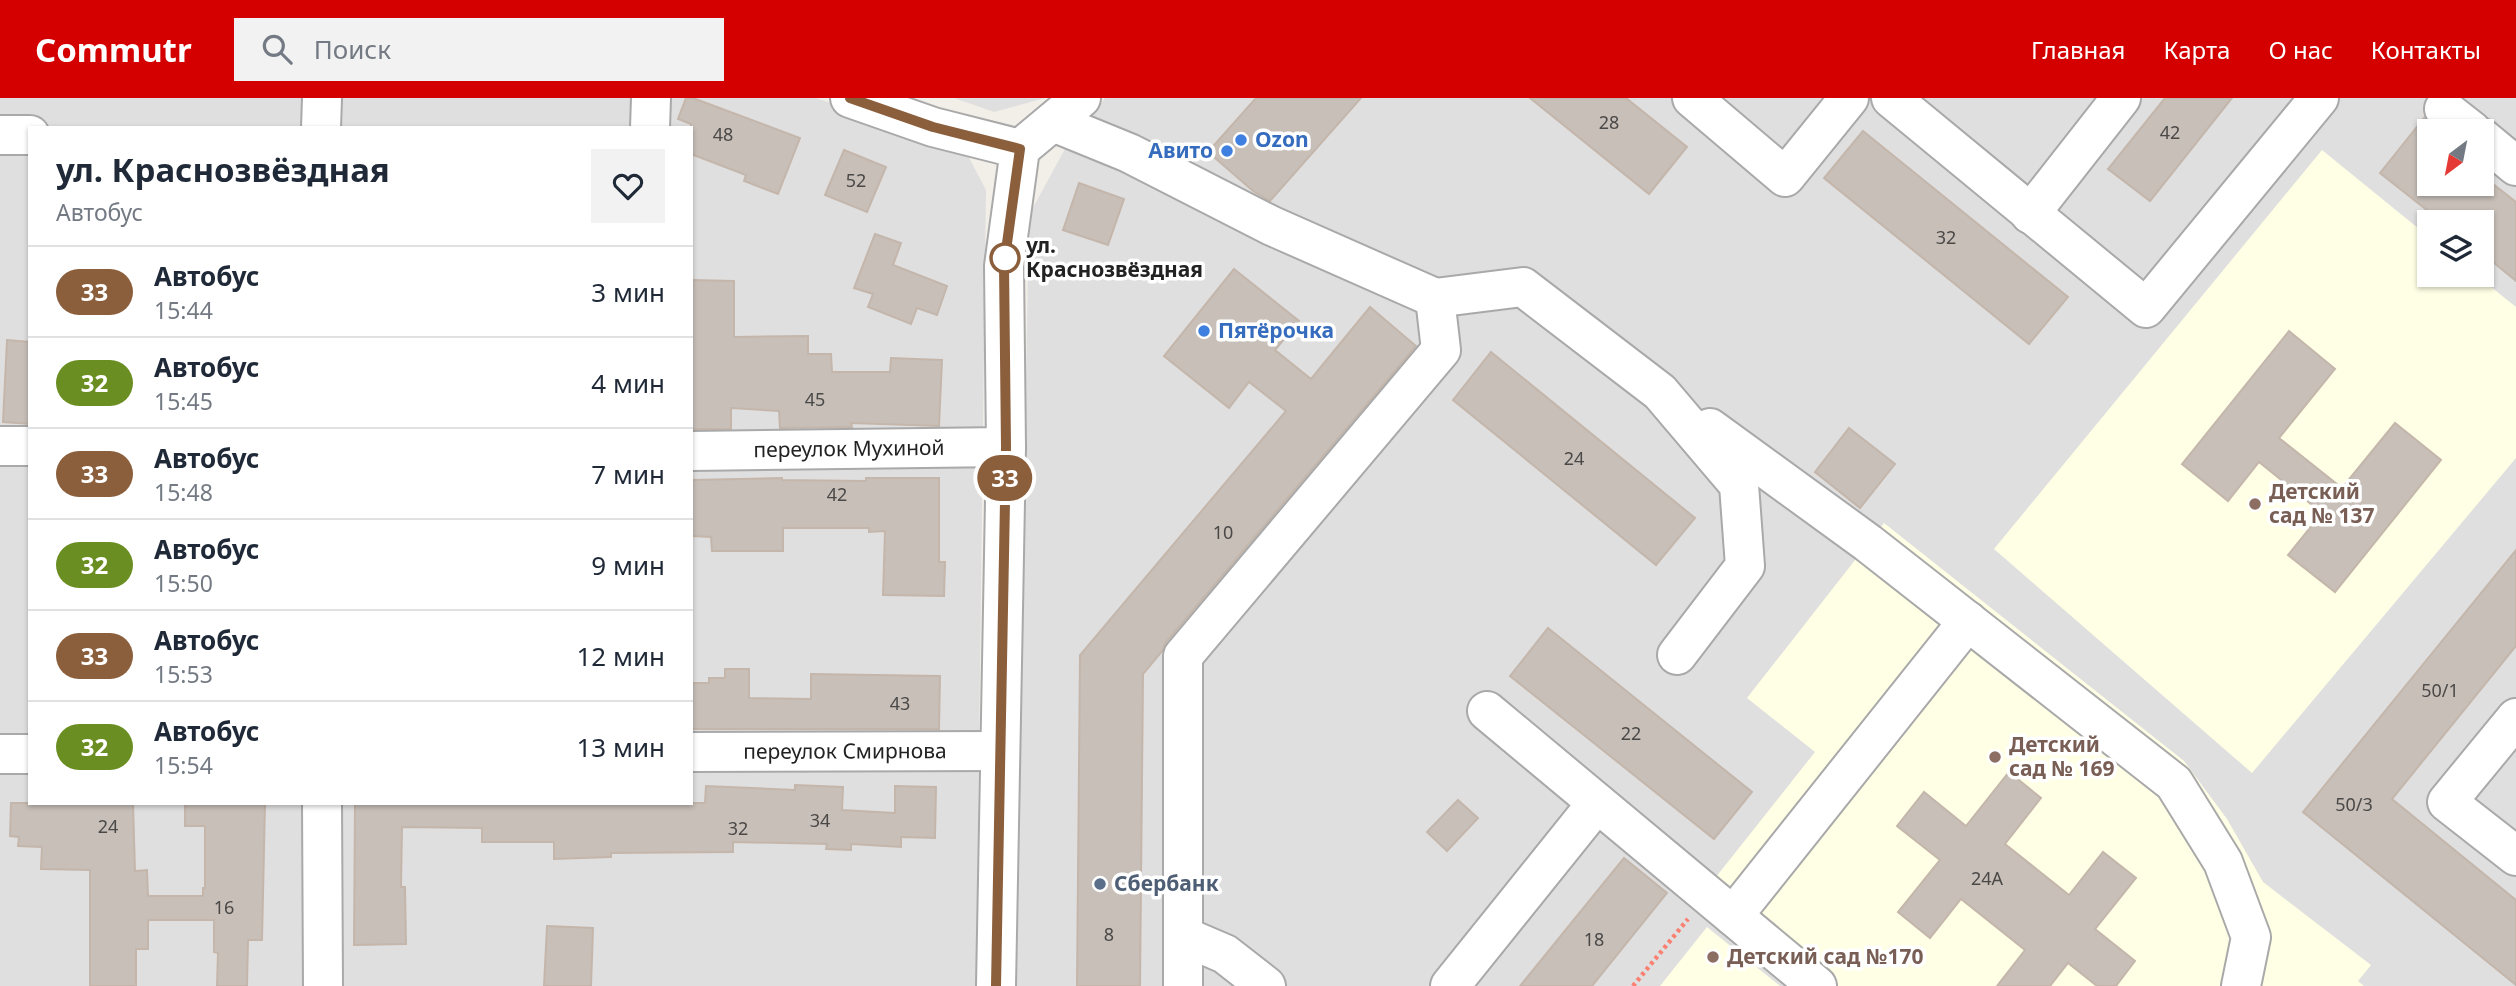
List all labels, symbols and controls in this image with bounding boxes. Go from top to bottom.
search box [234,18,724,81]
text: Commutr [35,27,192,72]
icon: search [258,30,296,68]
text: Поиск [314,31,391,67]
text: Главная [2031,33,2125,66]
text: Карта [2163,33,2230,66]
text: О нас [2268,33,2333,66]
text: Контакты [2371,33,2481,66]
house number: 28 [1599,110,1619,134]
north arrow [2417,119,2494,196]
map controls [2417,119,2494,287]
house number: 42 [2160,120,2180,144]
house number: 48 [713,122,733,146]
place label: Ozon [1255,125,1309,153]
marker: Ozon [1233,132,1249,148]
place label: Авито [1148,136,1213,164]
marker: Авито [1219,143,1235,159]
text: ул. Краснозвёздная [56,147,390,192]
button: heart [591,149,665,223]
house number: 52 [846,168,866,192]
text: Автобус [56,196,143,228]
button: layers [2417,210,2494,287]
house number: 32 [1936,225,1956,249]
place label: ул. Краснозвёздная [1025,231,1203,283]
marker: ул. Краснозвёздная [990,243,1020,273]
text: Автобус [154,258,259,294]
text: 3 мин [591,274,665,310]
text: 33 [81,275,108,308]
text: 15:44 [154,294,213,326]
place label: Пятёрочка [1218,316,1334,344]
marker: Пятёрочка [1196,323,1212,339]
text: Автобус [154,349,259,385]
text: 4 мин [591,365,665,401]
text: 32 [81,366,108,399]
text: 15:45 [154,385,213,417]
house number: 45 [805,387,825,411]
street label: переулок Мухиной [753,433,945,463]
text: Автобус [154,440,259,476]
house number: 24 [1564,446,1584,470]
line badge: 33 [974,455,1036,501]
text: 7 мин [591,456,665,492]
text: 33 [81,457,108,490]
text: 33 [991,461,1019,494]
text: 15:48 [154,476,213,508]
place label: Детский сад № 137 [2269,477,2374,529]
house number: 42 [827,482,847,506]
marker: Детский сад № 137 [2247,496,2263,512]
house number: 10 [1213,520,1233,544]
text: Автобус [154,531,259,567]
text: 9 мин [591,547,665,583]
text: 32 [81,548,108,581]
text: 15:50 [154,567,213,599]
text: Автобус [154,622,259,658]
text: 12 мин [576,638,665,674]
text: 33 [81,639,108,672]
text: 15:53 [154,658,213,690]
house number: 50/1 [2421,678,2459,702]
house number: 43 [890,691,910,715]
text: Автобус [154,713,259,749]
house number: 22 [1621,721,1641,745]
text: 13 мин [576,729,665,765]
text: 32 [81,730,108,763]
place label: Детский сад № 169 [2009,730,2114,782]
street label: переулок Смирнова [743,736,947,765]
text: 15:54 [154,749,213,781]
marker: Детский сад № 169 [1987,749,2003,765]
house number: 50/3 [2335,792,2373,816]
house number: 34 [810,808,830,832]
house number: 24 [98,814,118,838]
house number: 32 [728,816,748,840]
house number: 24А [1971,866,2004,890]
place label: Сбербанк [1114,869,1219,897]
marker: Сбербанк [1092,876,1108,892]
house number: 16 [214,895,234,919]
house number: 8 [1104,922,1114,946]
house number: 18 [1584,927,1604,951]
place label: Детский сад №170 [1727,942,1923,970]
marker: Детский сад №170 [1705,949,1721,965]

